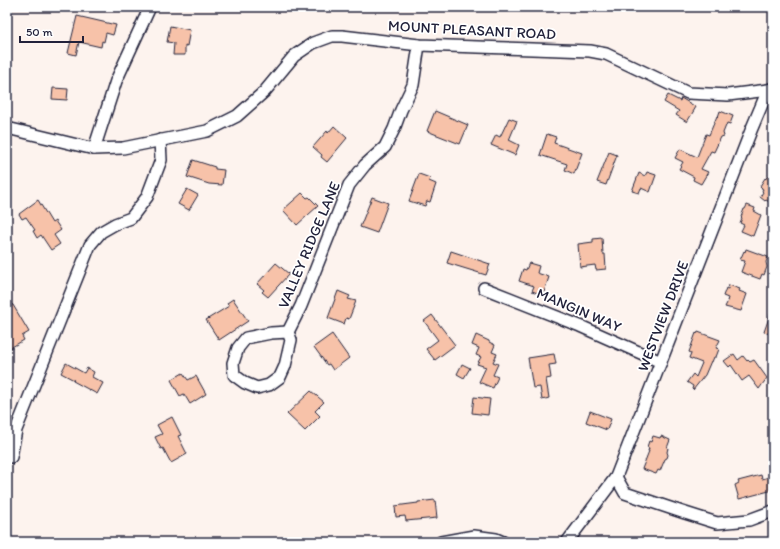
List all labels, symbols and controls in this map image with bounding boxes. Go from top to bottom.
street label: MOUNT PLEASANT ROAD [388,17,556,43]
scale bar [20,18,83,44]
text: 50 m [26,25,52,39]
street label: VALLEY RIDGE LANE [274,179,344,311]
street label: WESTVIEW DRIVE [634,258,692,374]
street label: MANGIN WAY [534,284,624,336]

